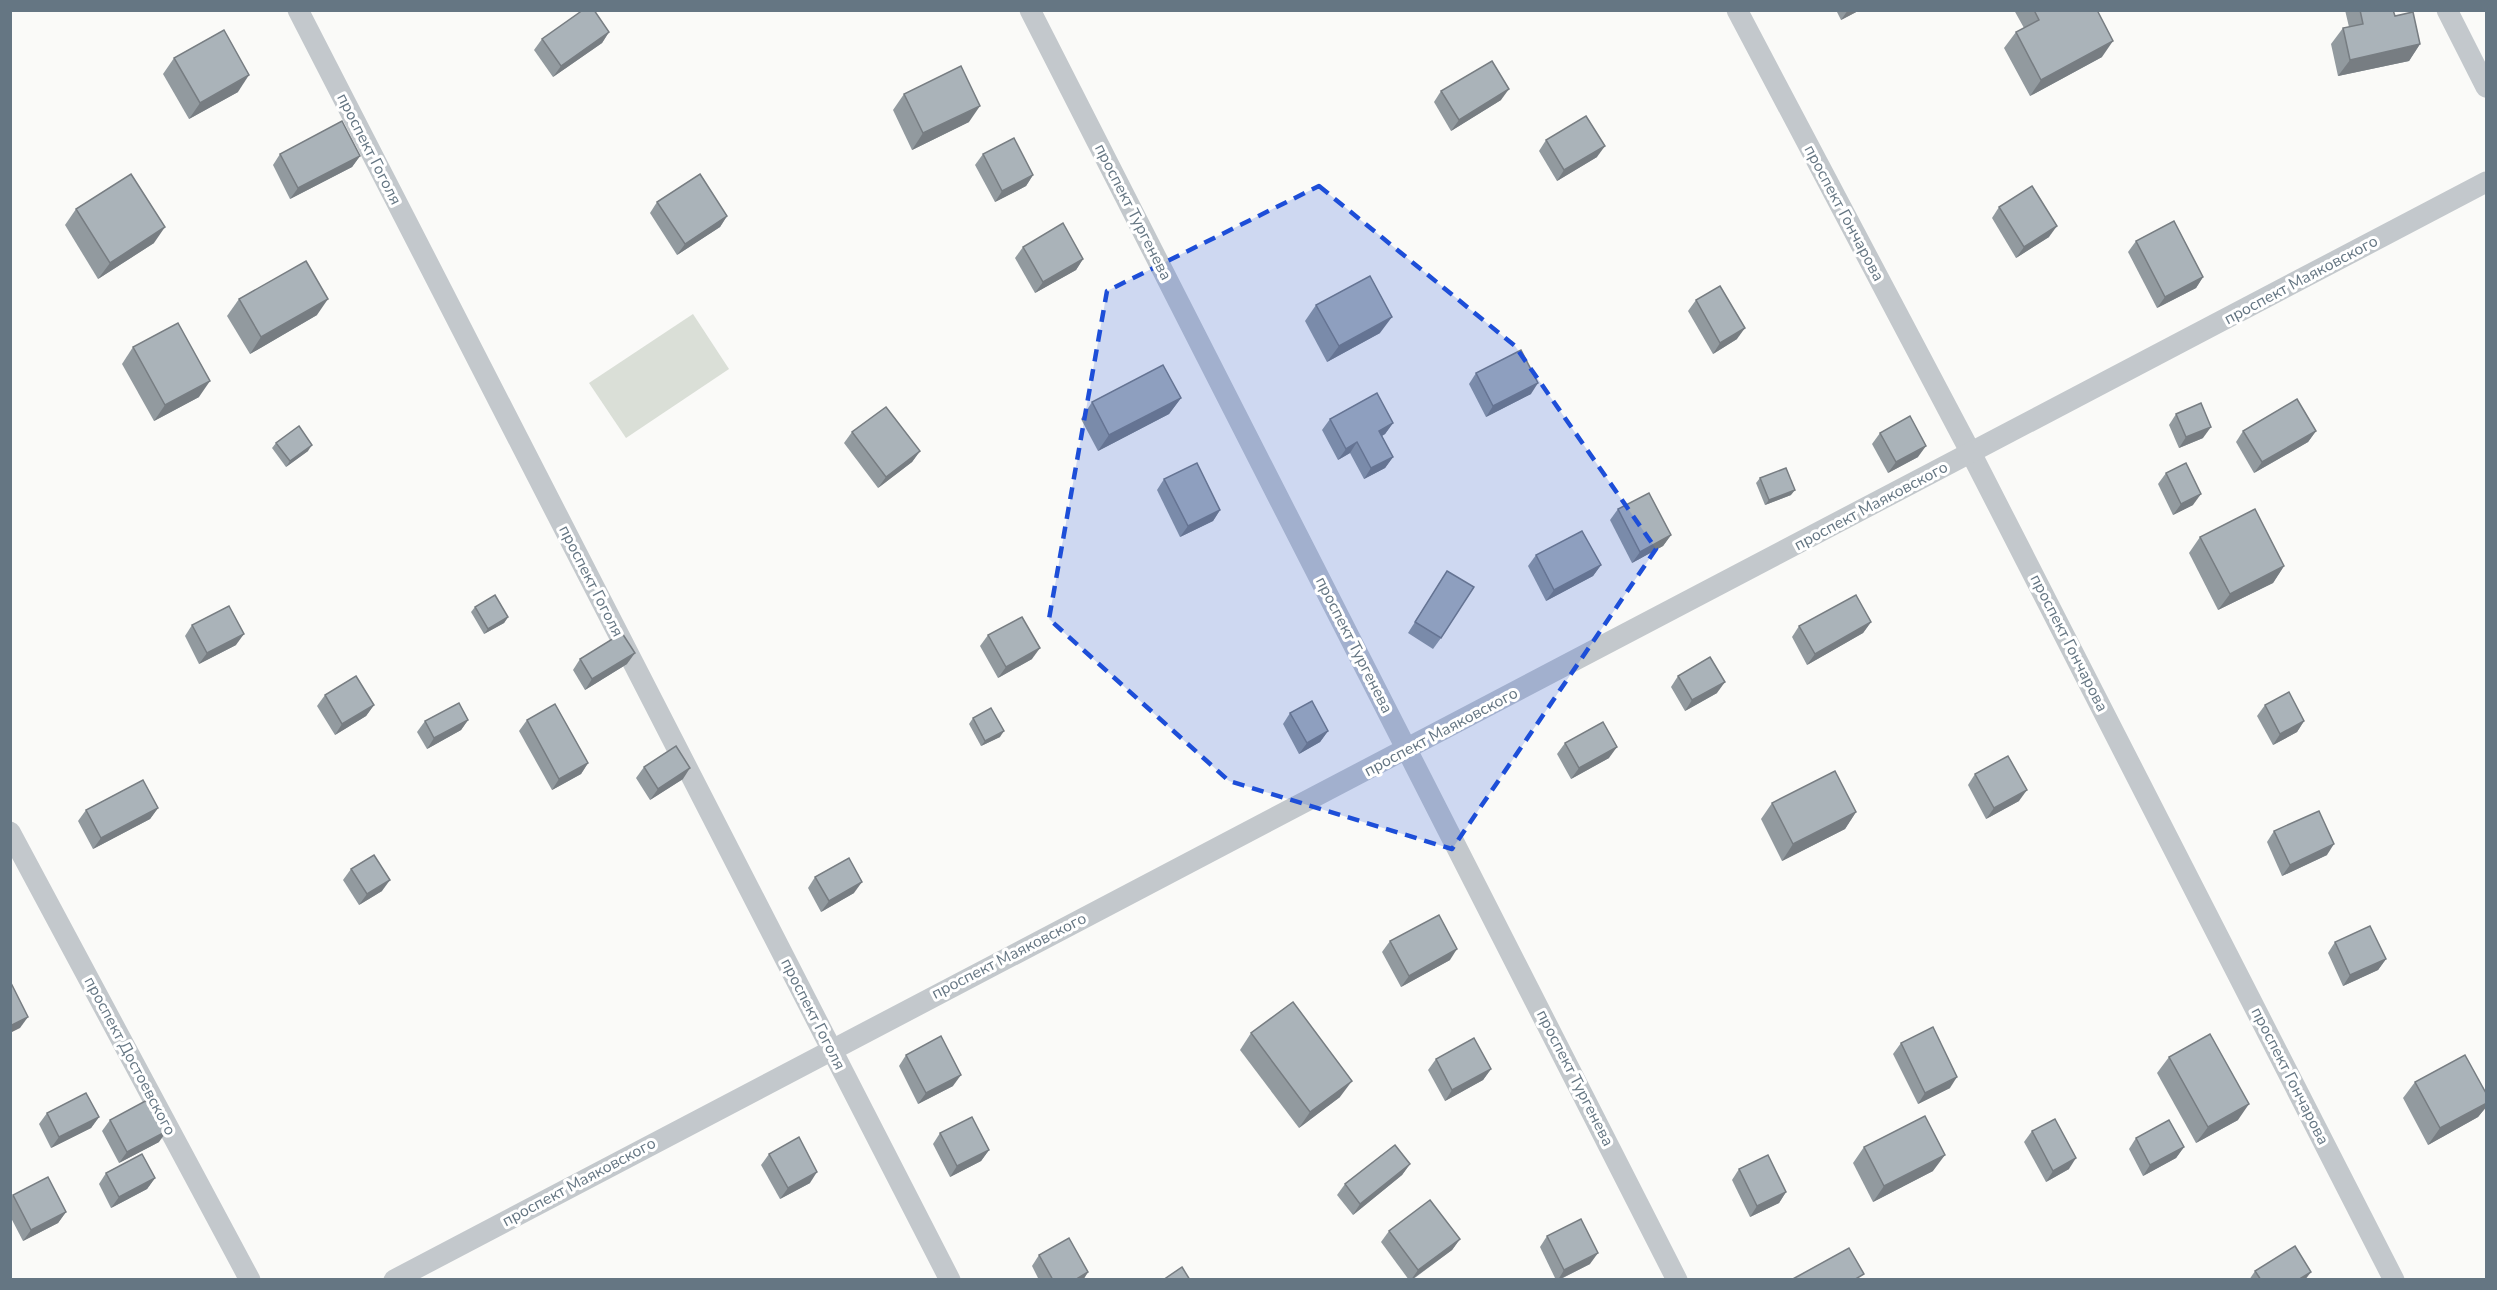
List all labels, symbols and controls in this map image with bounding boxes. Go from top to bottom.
street label: проспект Гоголя [331,89,407,209]
street label: проспект Тургенева [1089,140,1177,284]
street label: проспект Гончарова [1799,141,1889,285]
street label: проспект Маяковского [2220,230,2382,330]
street label: проспект Маяковского [1790,456,1952,556]
street label: проспект Гоголя [553,521,629,641]
street label: проспект Гончарова [2025,570,2113,716]
street label: проспект Тургенева [1310,573,1398,717]
street label: проспект Маяковского [1360,682,1522,782]
street label: проспект Маяковского [928,907,1090,1005]
street label: проспект Гоголя [775,954,851,1074]
street label: проспект Достоевского [79,973,181,1139]
street label: проспект Гончарова [2246,1003,2334,1149]
street label: проспект Тургенева [1531,1006,1619,1150]
street label: проспект Маяковского [498,1132,660,1232]

